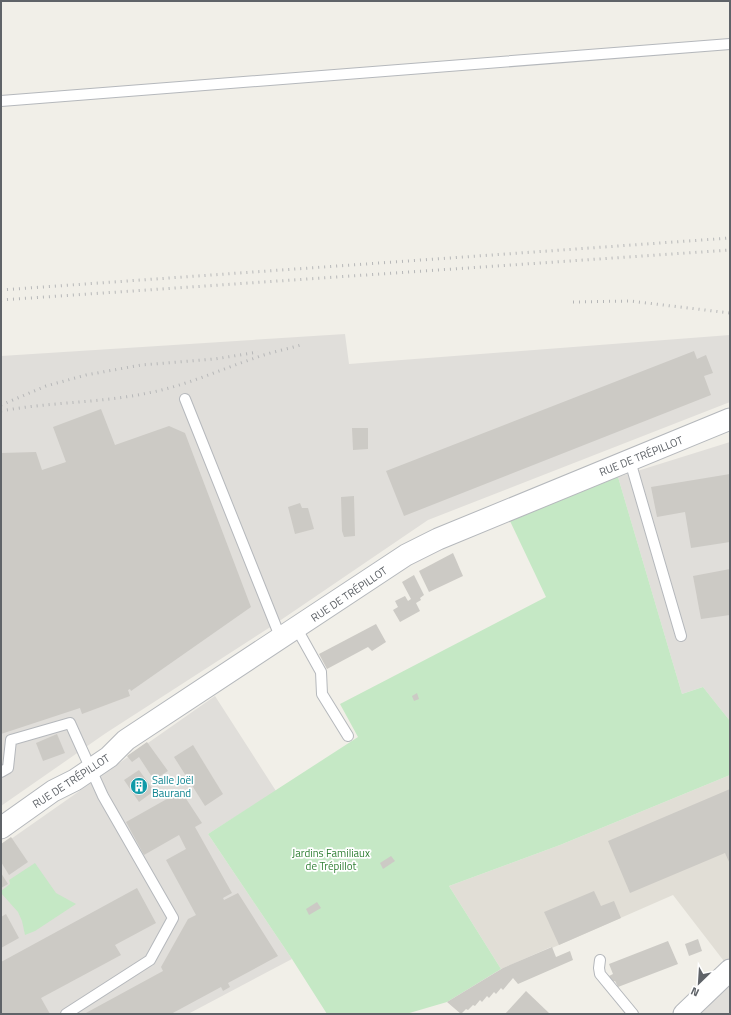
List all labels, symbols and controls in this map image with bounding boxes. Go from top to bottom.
street label: RUE DE TRÉPILLOT [597,432,685,480]
street label: RUE DE TRÉPILLOT [308,562,391,626]
street label: RUE DE TRÉPILLOT [29,750,113,812]
place label: Salle Joël Baurand [152,772,194,801]
building icon: Salle Joël Baurand [129,776,149,796]
park label: Jardins Familiaux de Trépillot [292,845,370,874]
north arrow [679,963,719,1003]
text: N [688,983,702,1001]

